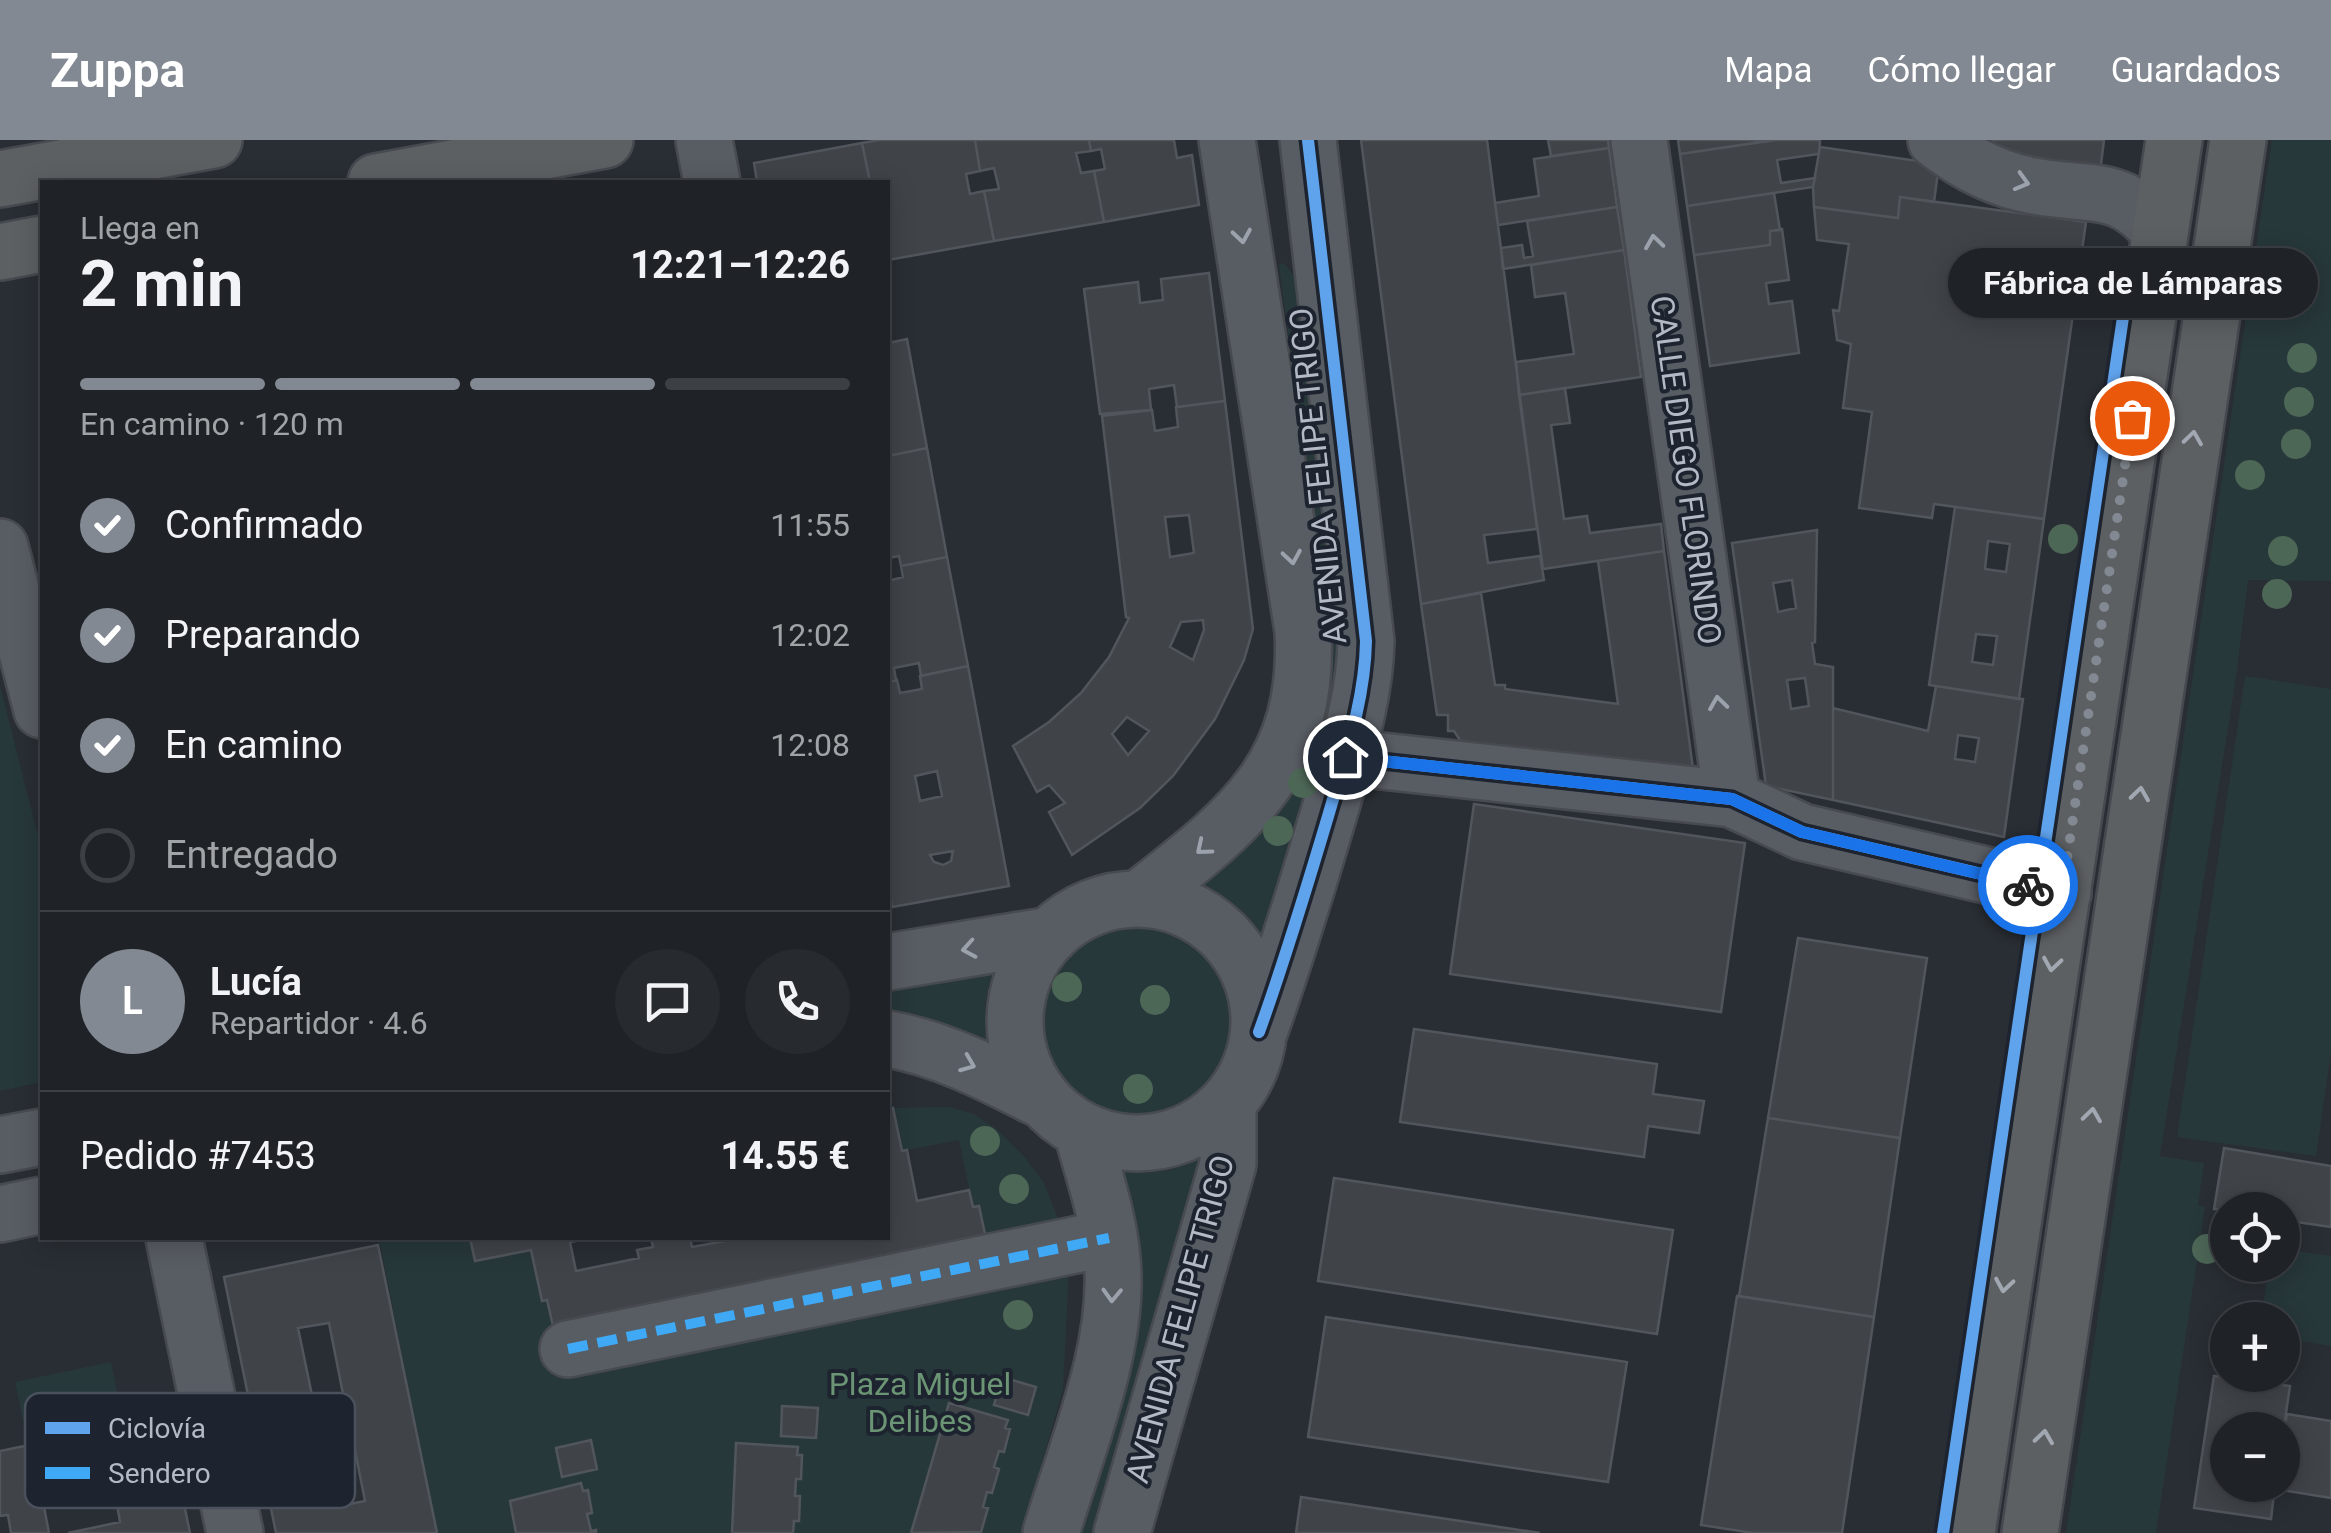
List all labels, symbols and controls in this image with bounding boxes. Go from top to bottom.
text: Zuppa [50,42,185,99]
text: Mapa [1724,50,1813,91]
text: Cómo llegar [1868,50,2056,91]
text: Guardados [2111,50,2281,91]
one-way arrow [2013,171,2031,192]
text: Llega en [80,209,200,247]
one-way arrow [1231,228,1252,245]
one-way arrow [1644,234,1665,251]
text: 12:21–12:26 [630,243,850,287]
text: 2 min [80,246,243,322]
callout: Fábrica de Lámparas [1947,248,2317,318]
text: Fábrica de Lámparas [1983,264,2283,302]
street label: CALLE DIEGO FLORINDO [1643,293,1729,647]
street label: AVENIDA FELIPE TRIGO [1281,306,1355,646]
pin [2090,376,2175,461]
icon: bag [2105,391,2160,446]
text: En camino · 120 m [80,405,344,443]
one-way arrow [2182,429,2203,446]
icon: check [80,498,135,553]
text: Confirmado [165,503,363,547]
text: 11:55 [770,506,850,544]
one-way arrow [1281,549,1302,566]
icon: check [80,608,135,663]
text: Preparando [165,613,361,657]
text: 12:02 [770,616,850,654]
one-way arrow [1709,694,1730,711]
pin [1303,715,1388,800]
icon: check [80,718,135,773]
text: En camino [165,723,343,767]
text: 12:08 [770,726,850,764]
icon: home [1318,730,1373,785]
one-way arrow [2129,785,2150,802]
text: Entregado [165,833,338,877]
courier [1978,835,2078,935]
one-way arrow [1196,836,1214,854]
icon: bike [2001,858,2056,913]
one-way arrow [961,938,977,959]
button: chat [615,949,720,1054]
button: phone [745,949,850,1054]
one-way arrow [2042,955,2063,972]
text: Lucía [210,960,302,1004]
text: L [122,979,143,1023]
text: Repartidor · 4.6 [210,1004,428,1042]
one-way arrow [958,1052,976,1072]
one-way arrow [2081,1107,2102,1123]
text: Pedido #7453 [80,1134,316,1178]
text: 14.55 € [721,1134,850,1178]
street label: AVENIDA FELIPE TRIGO [1118,1151,1242,1487]
map controls [2210,1192,2300,1502]
button: locate [2210,1192,2300,1282]
one-way arrow [1994,1277,2015,1293]
one-way arrow [1102,1287,1123,1303]
button: + [2210,1302,2300,1392]
park label: Plaza Miguel Delibes [829,1365,1011,1440]
legend [25,1393,355,1508]
text: Ciclovía [108,1412,206,1445]
button: − [2210,1412,2300,1502]
one-way arrow [2033,1428,2054,1445]
text: Sendero [108,1457,211,1490]

